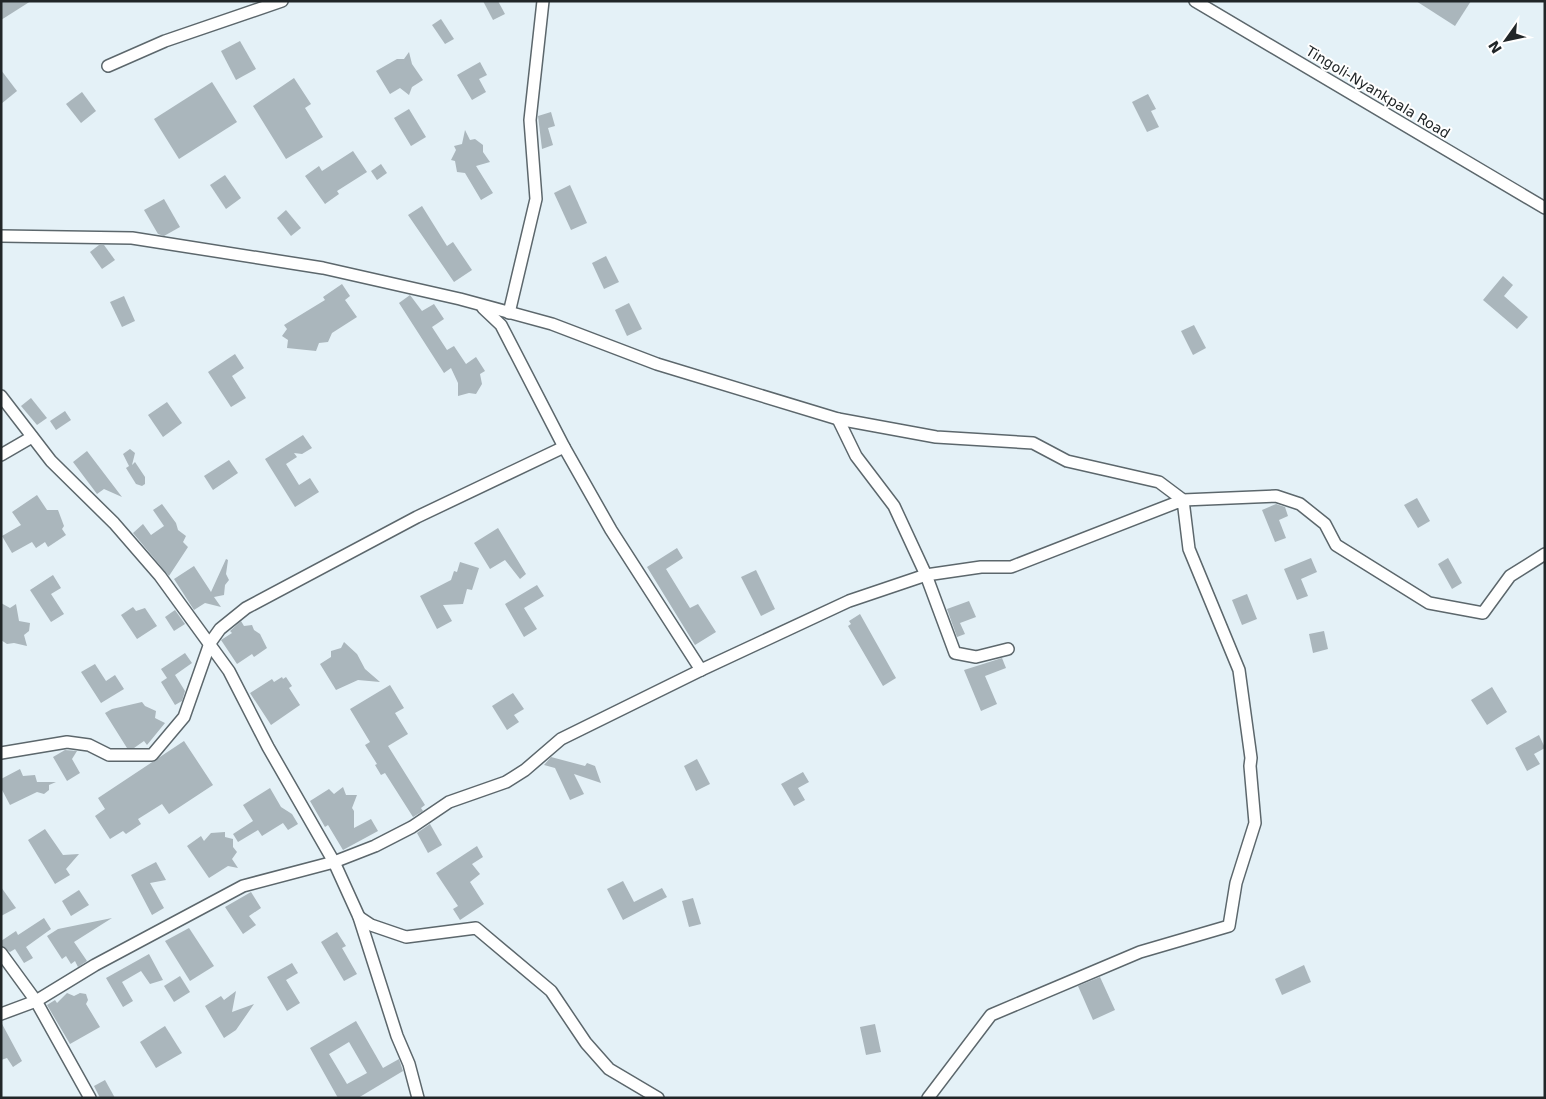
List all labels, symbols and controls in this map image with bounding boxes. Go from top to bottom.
north arrow [1481,15,1531,65]
text: N [1485,38,1505,56]
street label: Tingoli-Nyankpala Road [1302,42,1453,141]

